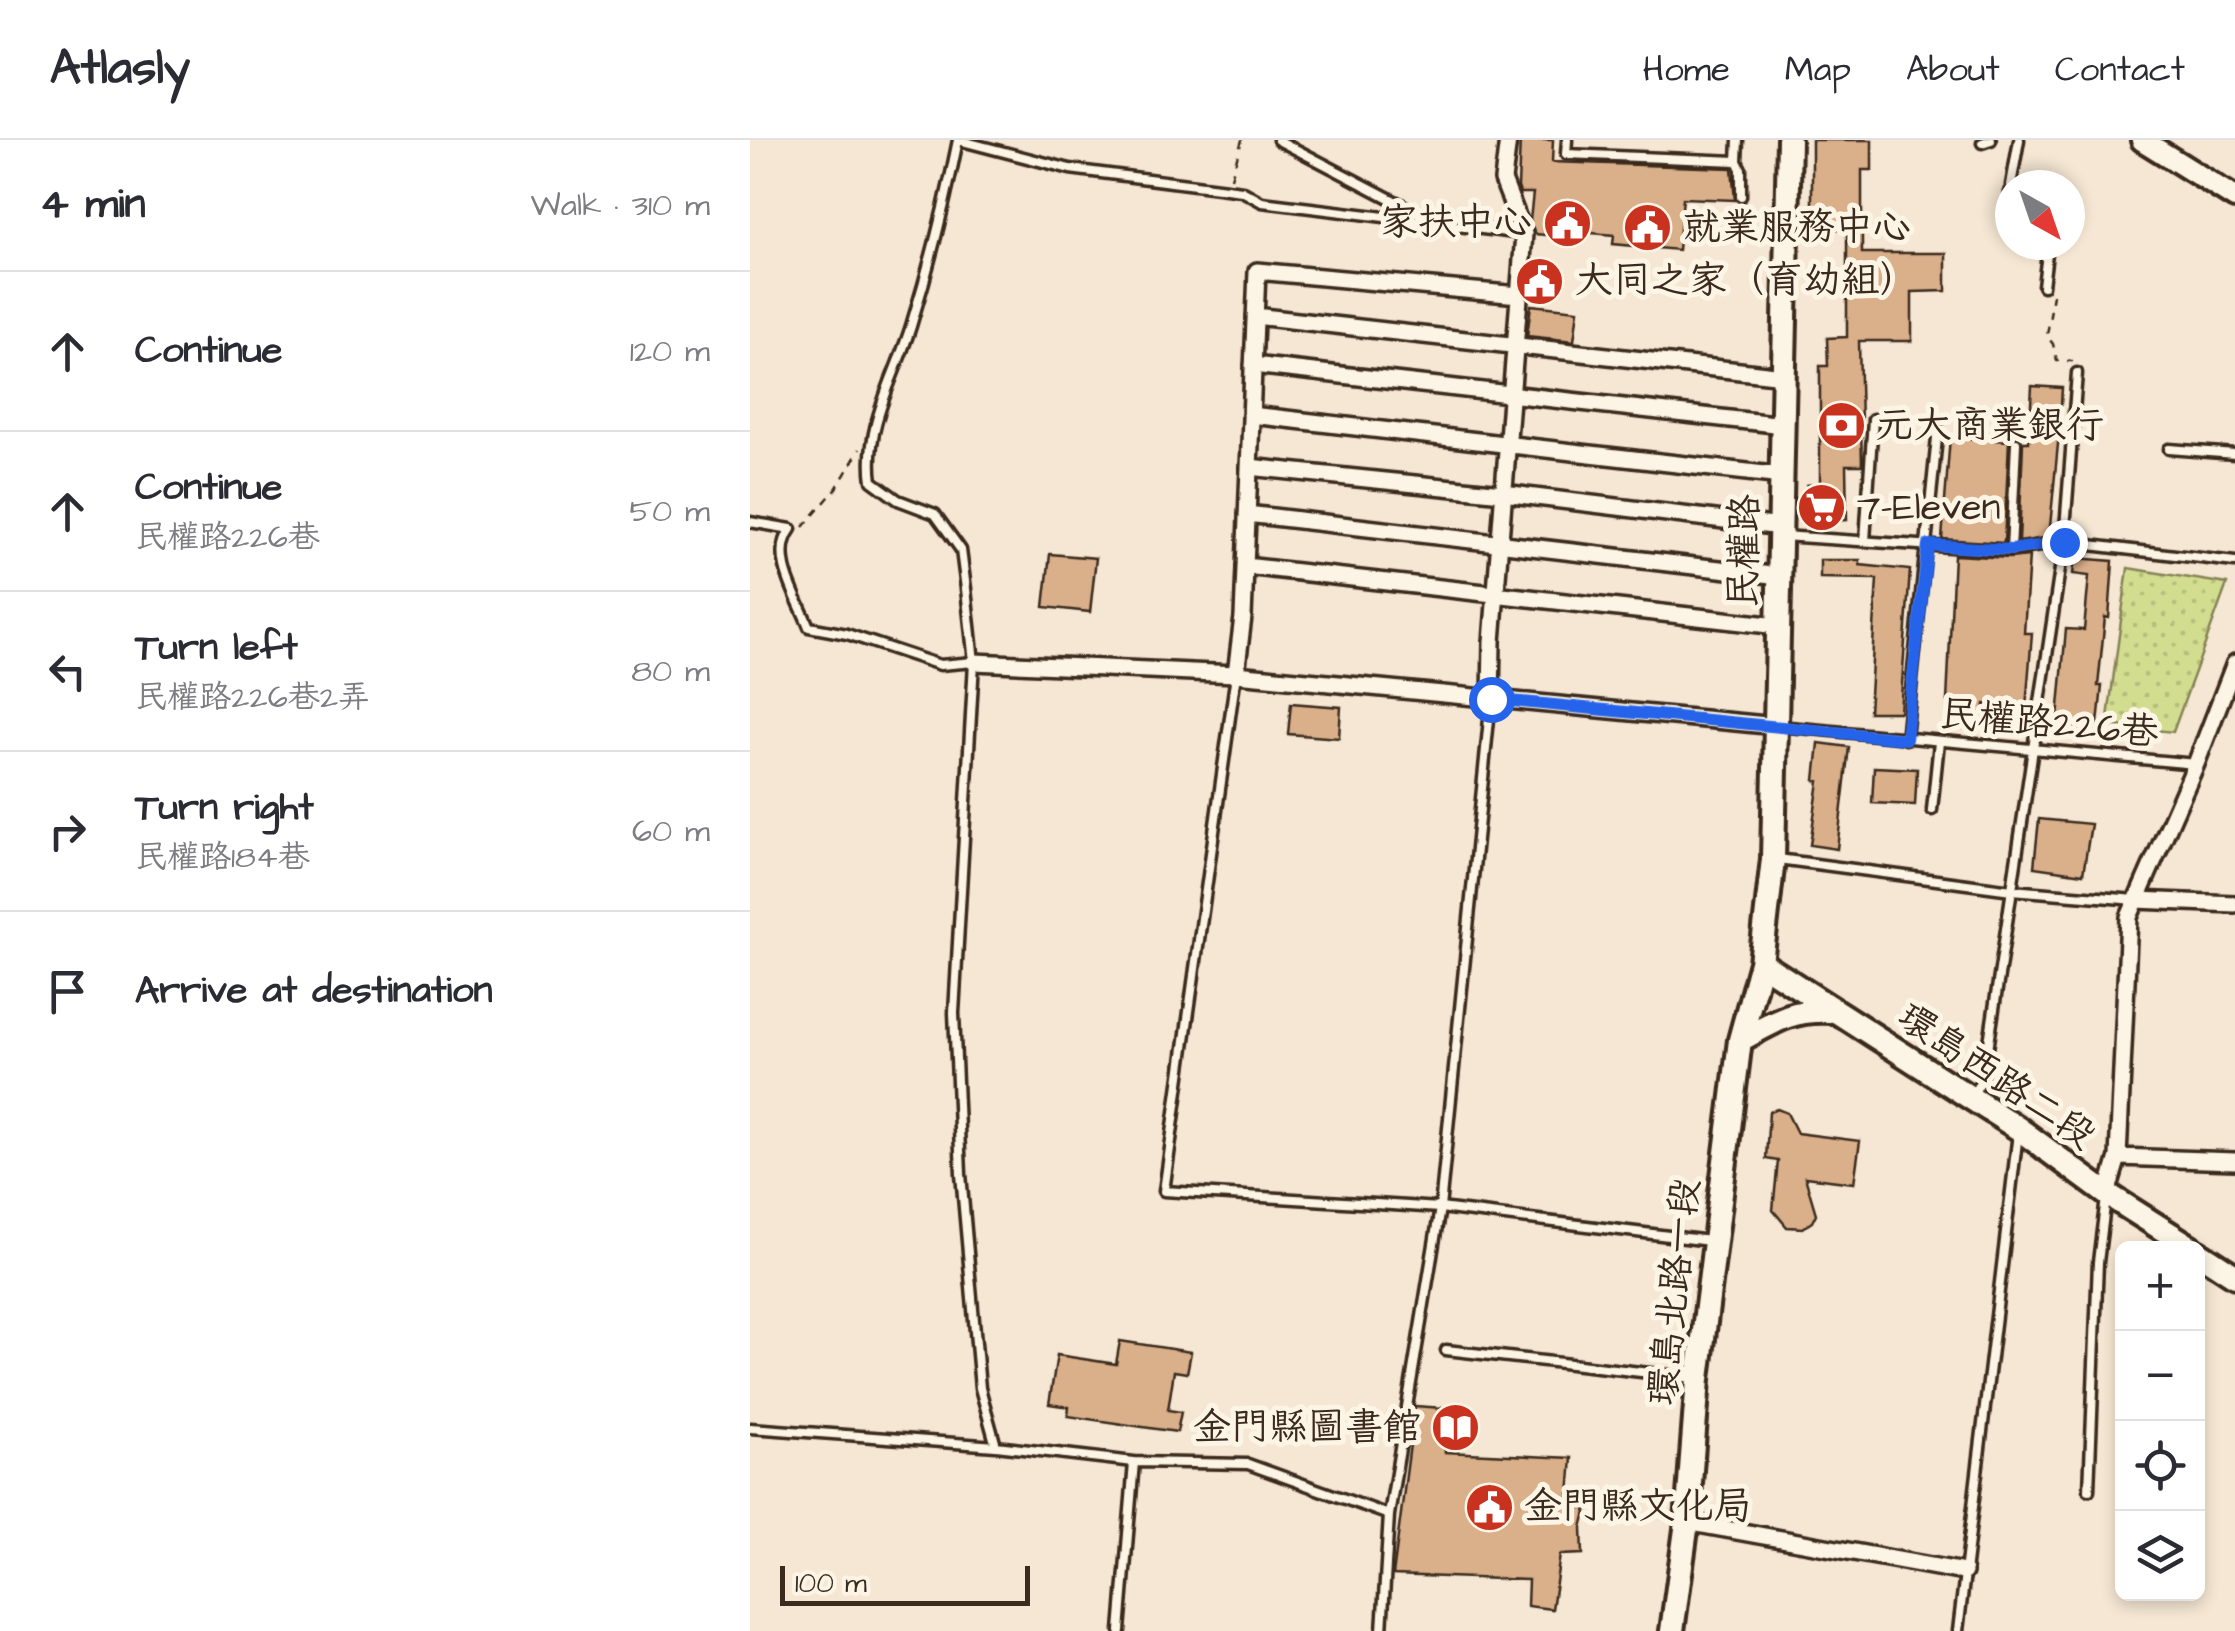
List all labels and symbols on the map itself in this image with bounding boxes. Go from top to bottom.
north arrow [1995,170,2085,260]
place label: 家扶中心 [1380,197,1532,249]
public building icon: 家扶中心 [1541,197,1593,249]
public building icon: 就業服務中心 [1622,202,1674,254]
place label: 就業服務中心 [1683,202,1911,254]
public building icon: 大同之家（育幼組） [1514,255,1566,307]
place label: 大同之家（育幼組） [1575,255,1917,307]
bank icon: 元大商業銀行 [1815,400,1867,452]
place label: 元大商業銀行 [1876,400,2104,452]
supermarket icon: 7-Eleven [1796,482,1848,534]
place label: 7-Eleven [1857,482,2000,534]
street label: 民權路 [1718,494,1772,608]
route end [2042,520,2088,566]
route start [1469,677,1515,723]
street label: 民權路226巷 [1937,689,2161,759]
street label: 環島西路二段 [1887,992,2105,1162]
street label: 環島北路一段 [1637,1176,1713,1408]
place label: 金門縣圖書館 [1193,1402,1421,1454]
library icon: 金門縣圖書館 [1430,1402,1482,1454]
public building icon: 金門縣文化局 [1463,1481,1515,1533]
place label: 金門縣文化局 [1524,1481,1752,1533]
scale bar [780,1561,1030,1606]

